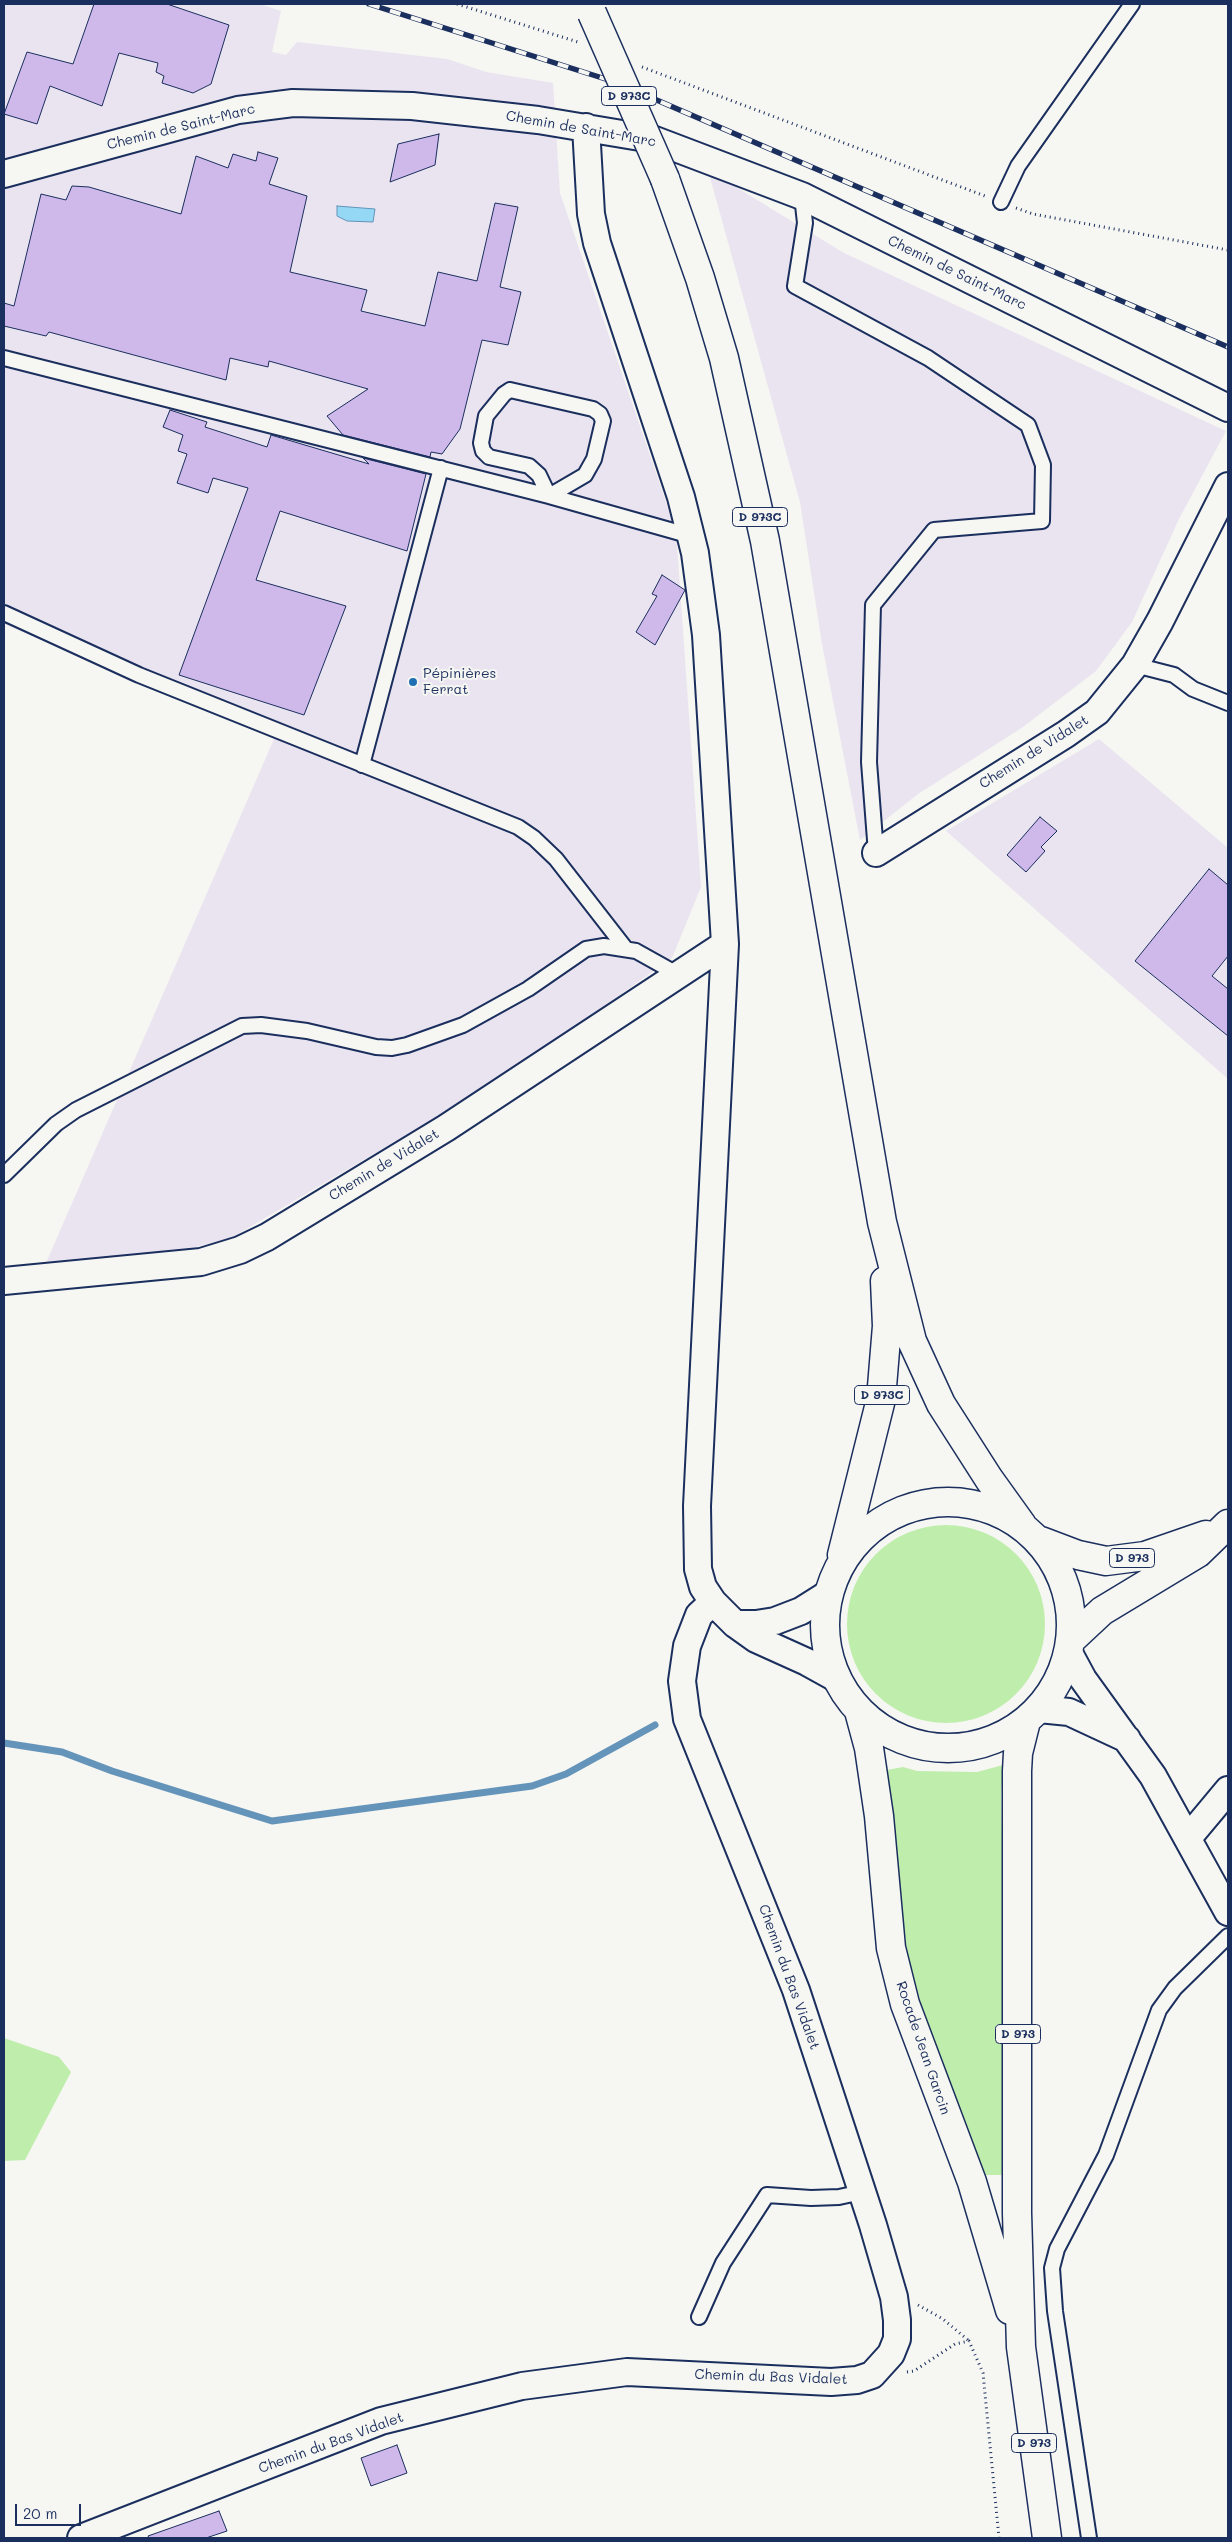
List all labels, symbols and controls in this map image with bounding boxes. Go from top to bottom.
road number: D 973C [602,86,656,105]
street label: Chemin de Saint-Marc [105,100,257,154]
street label: Chemin de Saint-Marc [505,108,657,150]
street label: Chemin de Saint-Marc [885,232,1029,314]
road number: D 973C [732,508,788,526]
place label: Pépinières Ferrat [423,666,496,699]
marker: Pépinières Ferrat [407,676,419,688]
street label: Chemin de Vidalet [976,712,1092,792]
street label: Chemin de Vidalet [326,1125,442,1205]
road number: D 973C [854,1386,910,1404]
road number: D 973 [1110,1549,1154,1568]
street label: Chemin du Bas Vidalet [755,1902,823,2052]
street label: Rocade Jean Garcin [892,1979,954,2117]
road number: D 973 [996,2025,1040,2044]
street label: Chemin du Bas Vidalet [694,2366,848,2388]
street label: Chemin du Bas Vidalet [256,2409,406,2477]
road number: D 973 [1012,2434,1056,2452]
scale bar [18,2494,84,2526]
text: 20 m [23,2503,57,2523]

